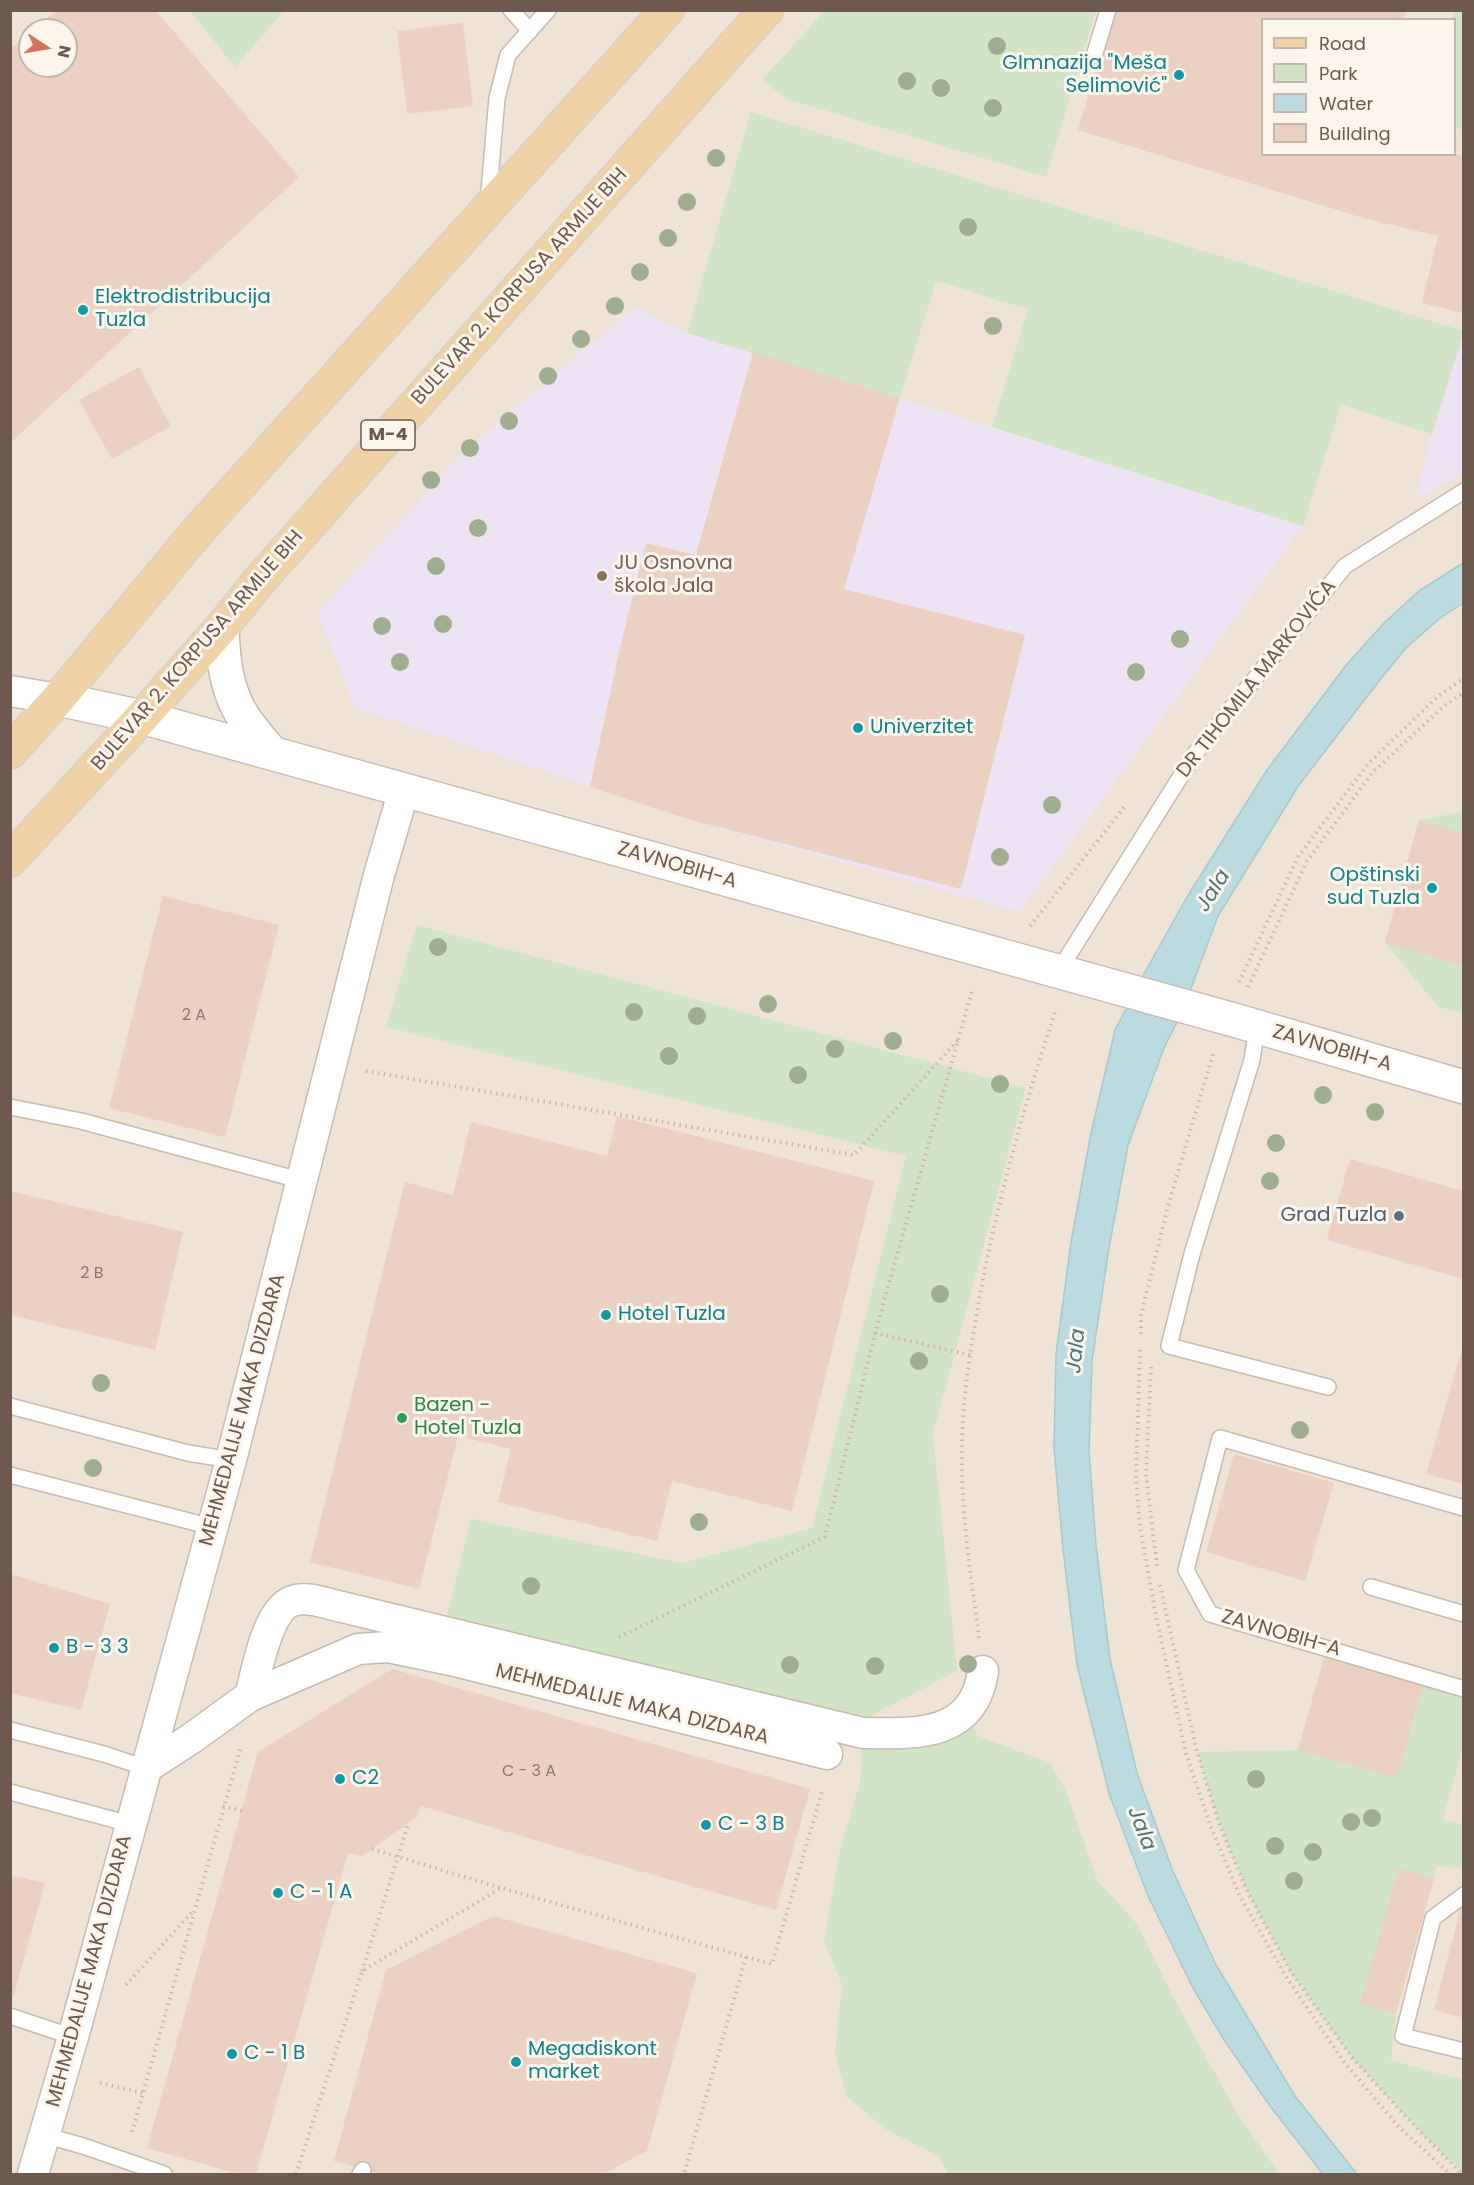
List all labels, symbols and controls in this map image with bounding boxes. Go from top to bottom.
north arrow [18,18,78,78]
legend [1261,18,1456,156]
text: Road [1319,31,1366,56]
text: N [52,43,77,60]
place label: GImnazija "Meša Selimović" [1002,52,1167,99]
text: Park [1319,61,1358,86]
marker: GImnazija "Meša Selimović" [1172,68,1186,82]
text: Water [1319,91,1373,116]
text: Building [1319,121,1391,146]
street label: BULEVAR 2. KORPUSA ARMIJE BIH [407,164,633,410]
place label: Elektrodistribucija Tuzla [95,286,271,333]
marker: Elektrodistribucija Tuzla [76,303,90,317]
road number: M-4 [361,420,415,450]
street label: BULEVAR 2. KORPUSA ARMIJE BIH [87,526,309,776]
place label: JU Osnovna škola Jala [614,552,733,599]
marker: JU Osnovna škola Jala [595,569,609,583]
street label: DR TIHOMILA MARKOVIĆA [1172,575,1342,783]
place label: Univerzitet [870,716,973,740]
marker: Univerzitet [851,721,865,735]
street label: ZAVNOBIH-A [615,837,739,895]
place label: Opštinski sud Tuzla [1327,864,1420,911]
water label: Jala [1191,865,1237,917]
marker: Opštinski sud Tuzla [1425,881,1439,895]
house number: 2 A [182,1006,206,1026]
street label: ZAVNOBIH-A [1270,1020,1394,1078]
place label: Grad Tuzla [1280,1204,1387,1228]
marker: Grad Tuzla [1392,1209,1406,1223]
house number: 2 B [80,1264,104,1284]
street label: MEHMEDALIJE MAKA DIZDARA [195,1271,291,1549]
place label: Hotel Tuzla [618,1303,726,1327]
marker: Hotel Tuzla [599,1308,613,1322]
water label: Jala [1062,1327,1092,1375]
place label: Bazen - Hotel Tuzla [414,1394,522,1441]
marker: Bazen - Hotel Tuzla [395,1411,409,1425]
street label: ZAVNOBIH-A [1219,1605,1343,1663]
place label: B - 3 3 [66,1636,129,1660]
marker: B - 3 3 [47,1641,61,1655]
street label: MEHMEDALIJE MAKA DIZDARA [493,1659,771,1751]
house number: C - 3 A [502,1762,556,1782]
place label: C2 [352,1767,379,1791]
marker: C2 [333,1772,347,1786]
water label: Jala [1121,1804,1161,1854]
place label: C - 3 B [718,1813,785,1837]
marker: C - 3 B [699,1818,713,1832]
street label: MEHMEDALIJE MAKA DIZDARA [42,1832,138,2110]
place label: C - 1 A [290,1881,352,1905]
marker: C - 1 A [271,1886,285,1900]
place label: Megadiskont market [528,2038,657,2085]
place label: C - 1 B [244,2042,305,2066]
marker: C - 1 B [225,2047,239,2061]
marker: Megadiskont market [509,2055,523,2069]

